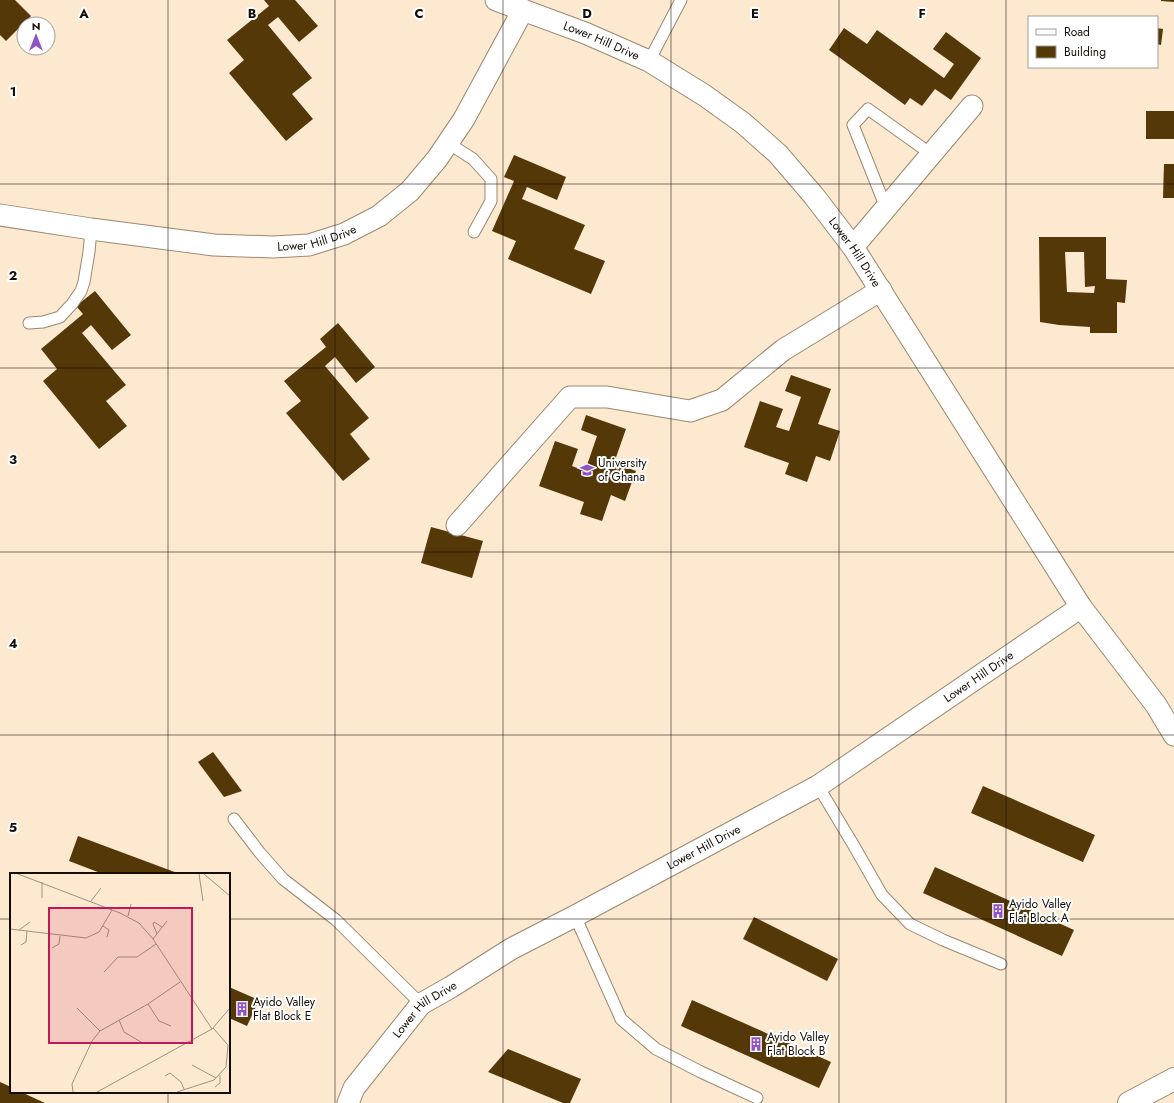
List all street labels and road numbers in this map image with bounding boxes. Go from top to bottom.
street label: Lower Hill Drive [561,17,642,65]
street label: Lower Hill Drive [824,213,885,291]
street label: Lower Hill Drive [277,220,359,256]
street label: Lower Hill Drive [940,646,1017,707]
street label: Lower Hill Drive [664,820,744,874]
street label: Lower Hill Drive [388,976,461,1042]

